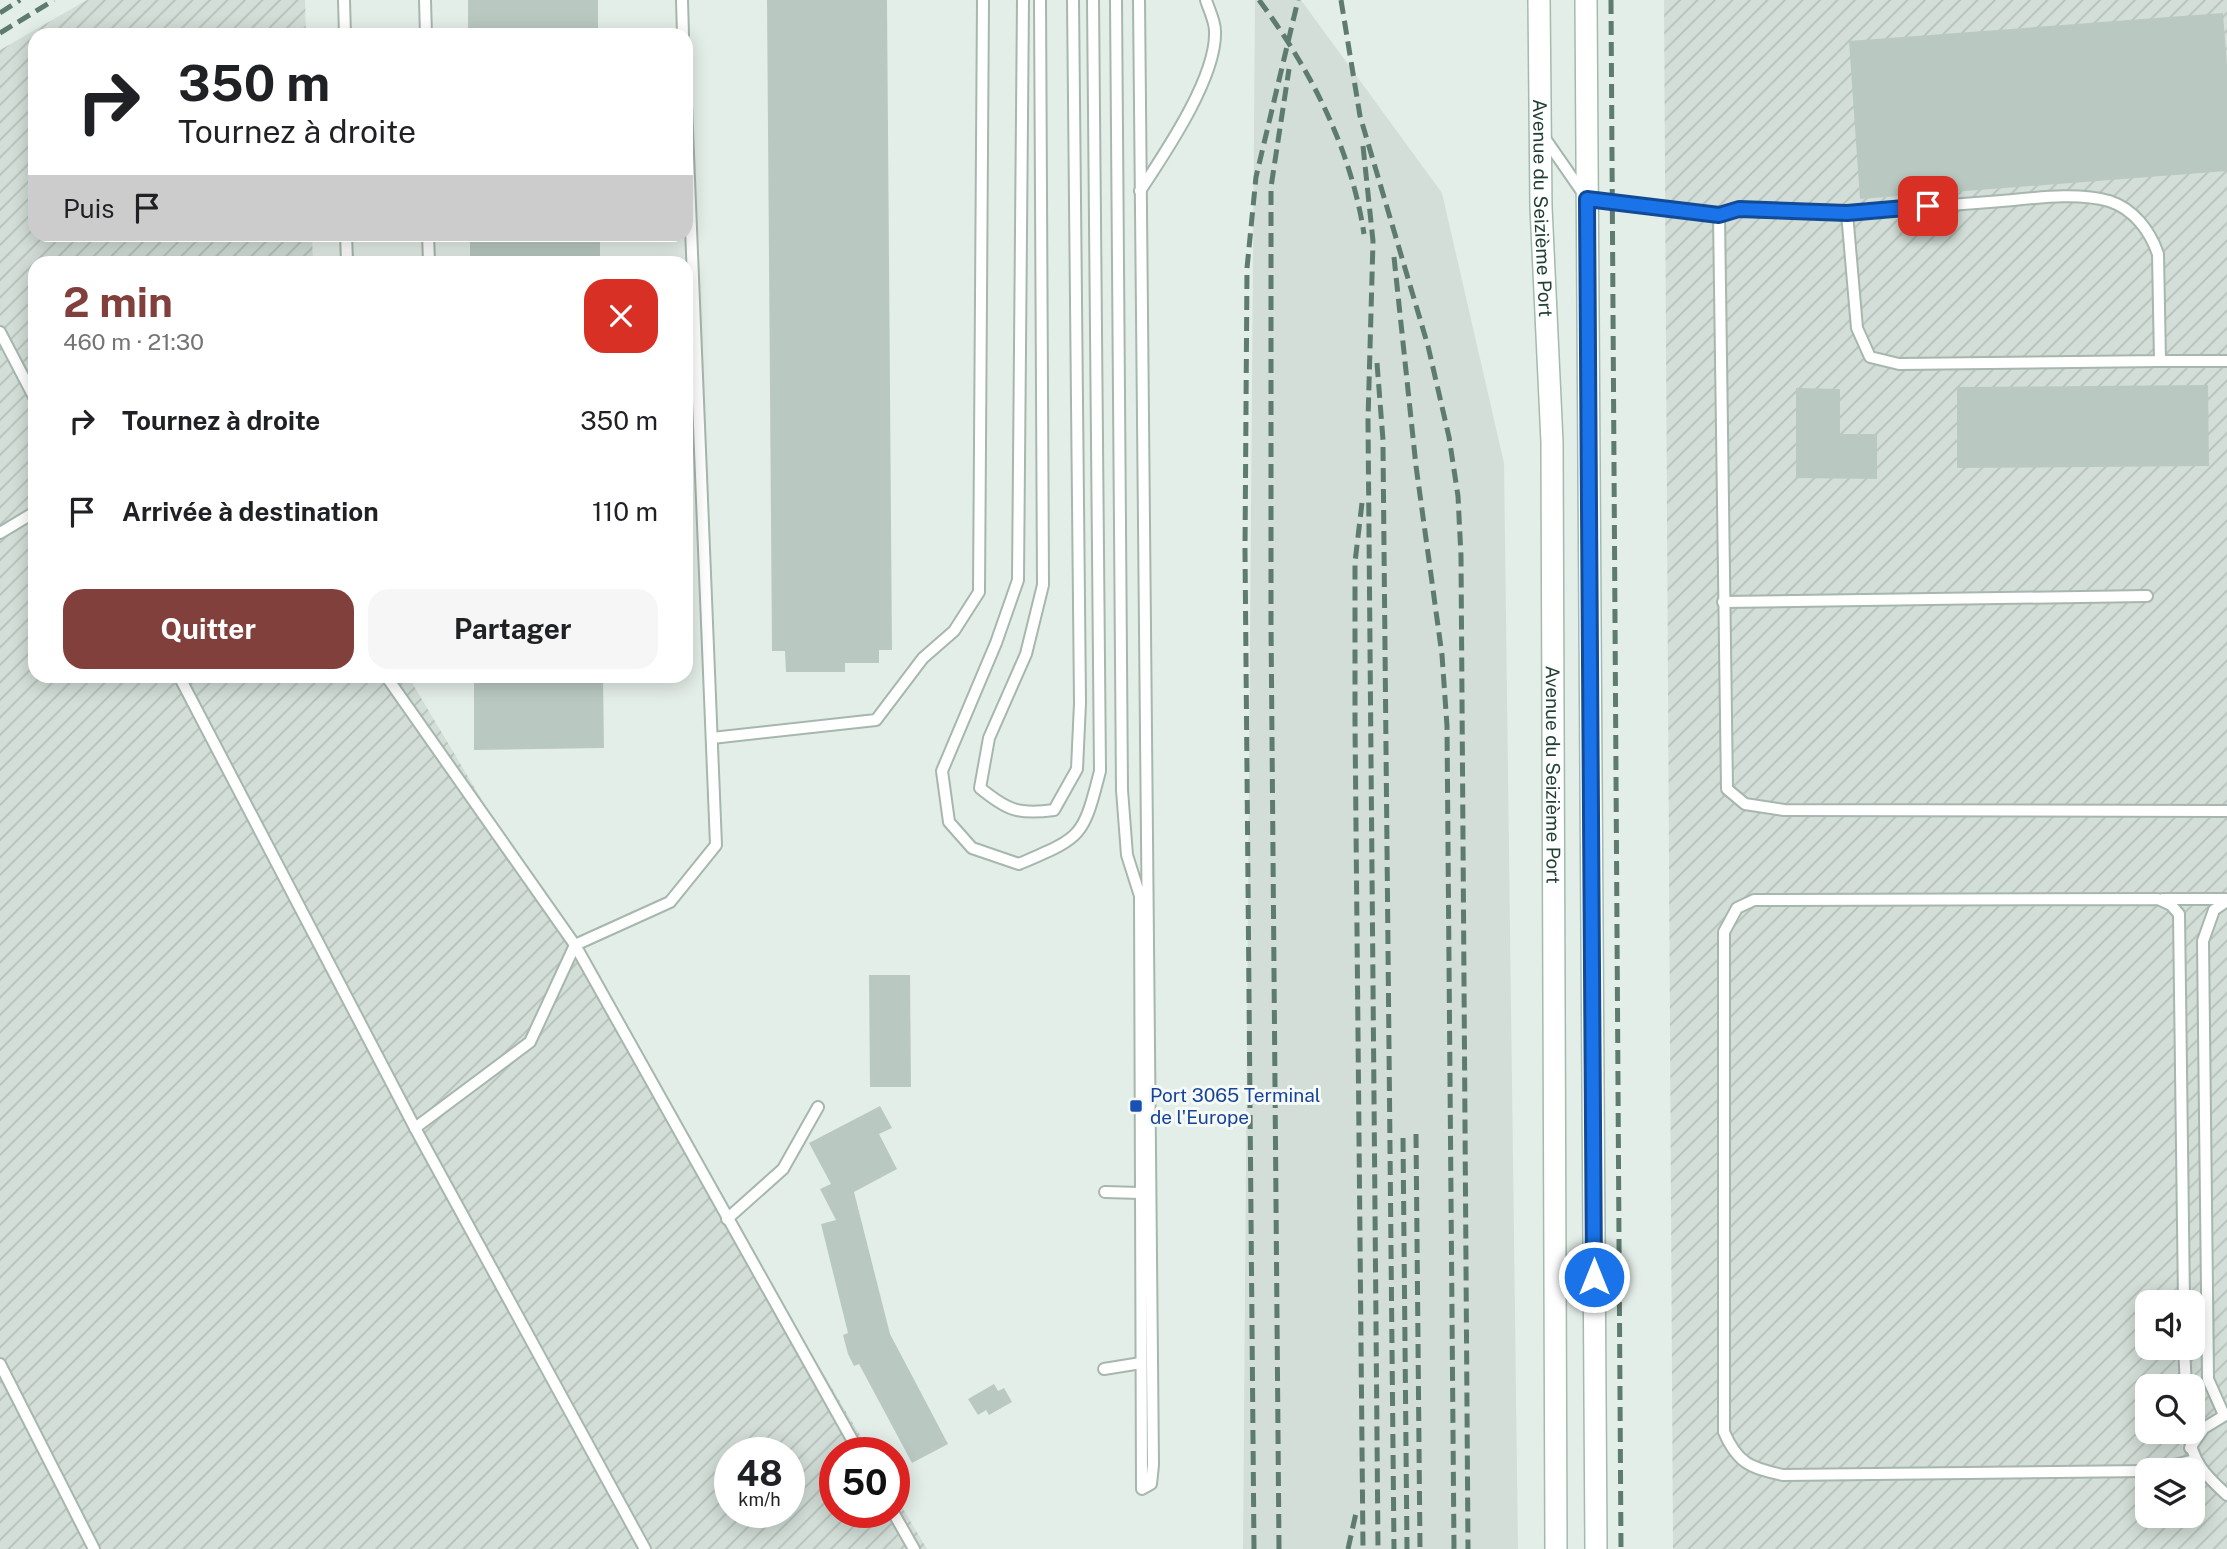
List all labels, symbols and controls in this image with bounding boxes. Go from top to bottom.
text: 350 m [178,54,330,112]
icon: right [63,56,154,147]
street label: Avenue du Seizième Port [1529,99,1557,318]
text: Tournez à droite [178,113,416,150]
pin [1898,176,1958,236]
icon: arrive [1909,187,1947,225]
icon: arrive [128,189,166,227]
text: Puis [63,193,114,224]
text: 2 min [63,277,173,326]
button: close [584,279,658,353]
text: 460 m · 21:30 [63,328,204,355]
icon: right [63,402,101,440]
text: Tournez à droite [122,405,320,436]
text: 350 m [580,405,658,436]
icon: arrive [63,493,101,531]
text: Arrivée à destination [122,496,379,527]
text: 110 m [592,496,658,527]
button: Quitter [63,589,354,669]
button: Partager [368,589,658,669]
street label: Avenue du Seizième Port [1542,666,1565,884]
place label: Port 3065 Terminal de l'Europe [1150,1084,1320,1128]
marker: Port 3065 Terminal de l'Europe [1128,1098,1144,1114]
position arrow [1557,1240,1631,1314]
map controls [2135,1290,2205,1528]
button: sound [2135,1290,2205,1360]
button: search [2135,1374,2205,1444]
speed limit sign: 50 [819,1437,910,1528]
text: 48 [736,1453,783,1494]
button: layers [2135,1458,2205,1528]
text: km/h [738,1489,781,1510]

